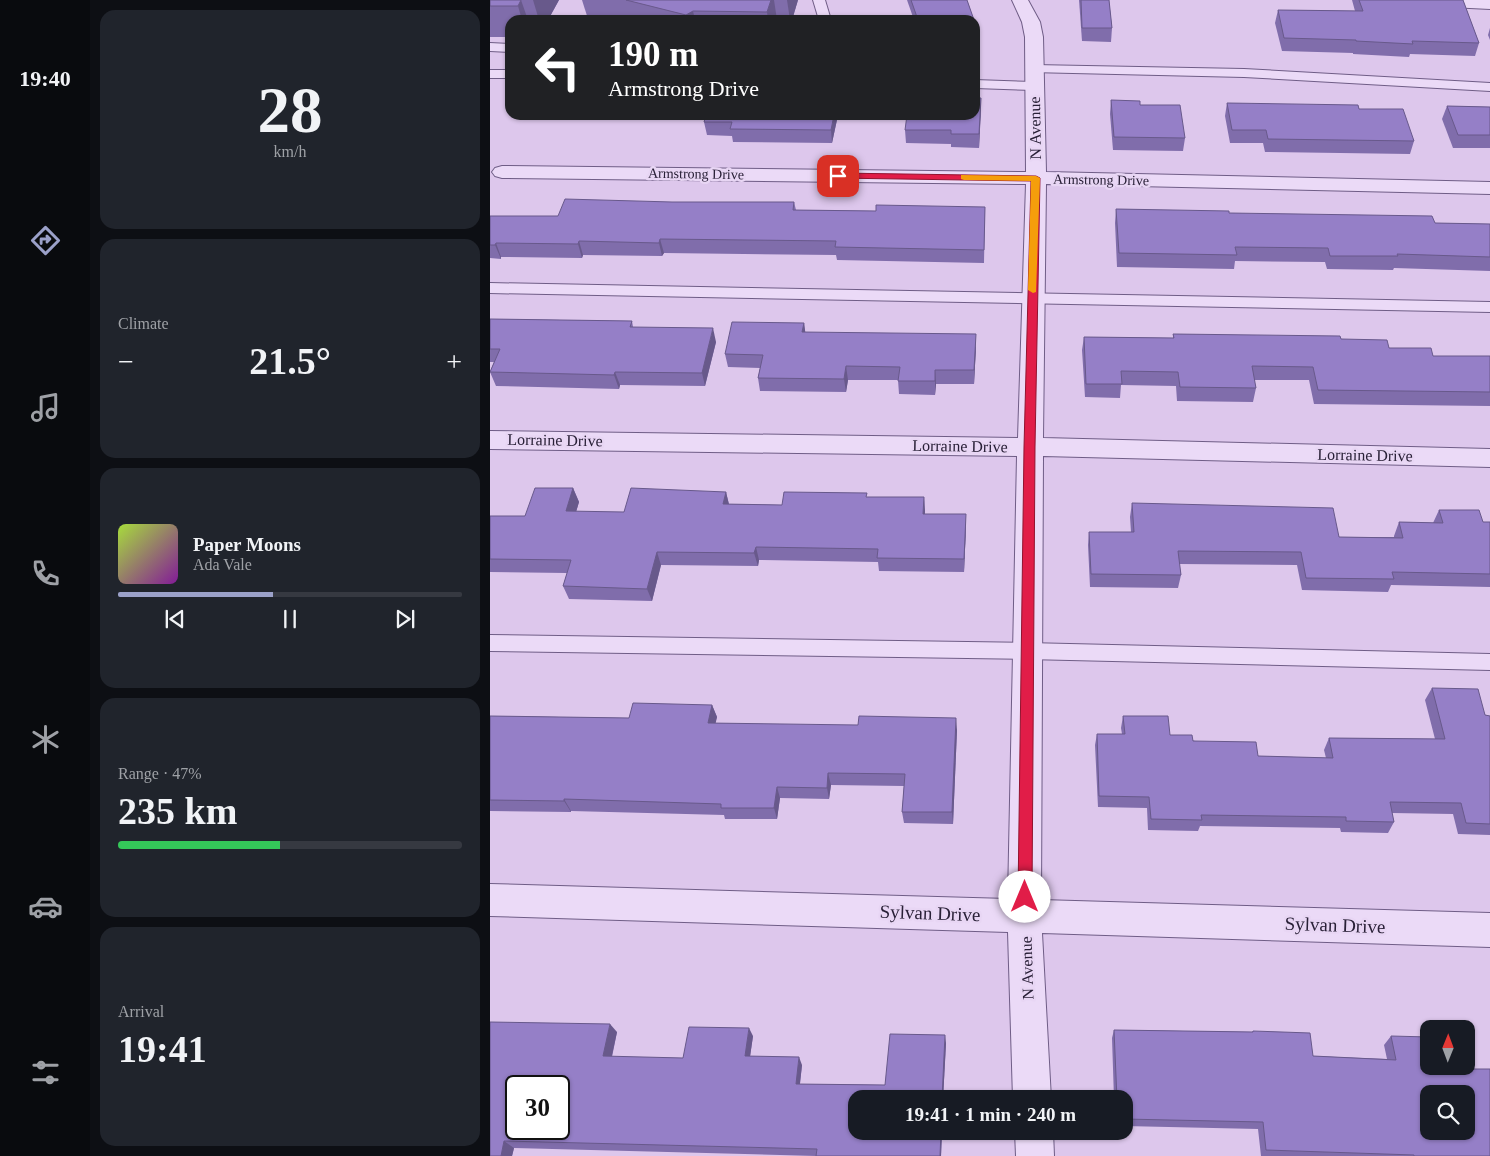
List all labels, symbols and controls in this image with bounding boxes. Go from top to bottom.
icon: left [525,35,590,100]
text: 190 m [608,35,698,74]
text: 19:40 [19,66,71,91]
text: 28 [258,74,323,146]
text: Armstrong Drive [608,76,759,101]
street label: N Avenue [1026,96,1044,160]
text: km/h [274,143,306,160]
pin [817,155,859,197]
icon: arrive [824,162,852,190]
street label: Armstrong Drive [648,166,744,182]
street label: Armstrong Drive [1053,172,1149,188]
icon: directions [28,223,63,258]
text: Climate [118,315,169,332]
text: 21.5° [249,340,331,382]
text: − [118,346,134,377]
text: + [446,346,462,377]
icon: music [28,390,63,425]
street label: Lorraine Drive [507,431,603,449]
street label: Lorraine Drive [912,437,1008,455]
street label: Lorraine Drive [1317,446,1413,464]
text: Paper Moons [193,534,301,555]
icon: phone [28,556,63,591]
text: Ada Vale [193,556,252,573]
icon: previous [161,605,189,633]
icon: pause [276,605,304,633]
icon: next [391,605,419,633]
icon: climate [28,722,63,757]
text: Range · 47% [118,765,202,782]
text: 235 km [118,790,237,832]
position arrow [998,870,1050,922]
icon: car [28,889,63,924]
street label: Sylvan Drive [879,901,981,925]
street label: Sylvan Drive [1284,913,1386,937]
street label: N Avenue [1017,936,1037,1000]
text: Arrival [118,1003,164,1020]
north arrow [1420,1020,1475,1075]
map controls [1420,1020,1475,1140]
text: 19:41 [118,1028,207,1070]
icon: filters [28,1055,63,1090]
speed limit sign: 30 [505,1075,570,1140]
button: search [1420,1085,1475,1140]
text: 19:41 · 1 min · 240 m [905,1104,1076,1125]

